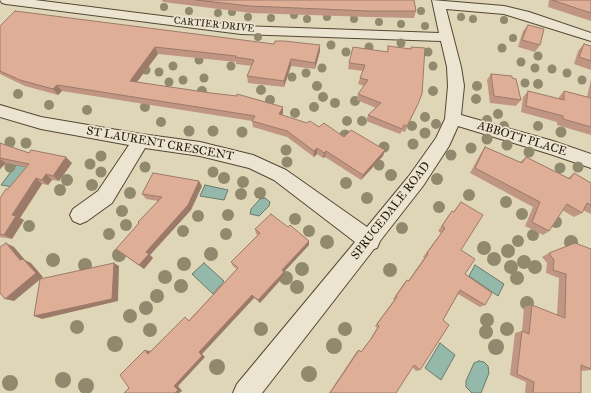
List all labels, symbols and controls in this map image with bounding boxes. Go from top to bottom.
street label: CARTIER DRIVE [173,15,255,35]
street label: ABBOTT PLACE [475,119,569,159]
street label: ST LAURENT CRESCENT [85,124,235,164]
street label: SPRUCEDALE ROAD [348,159,434,263]

